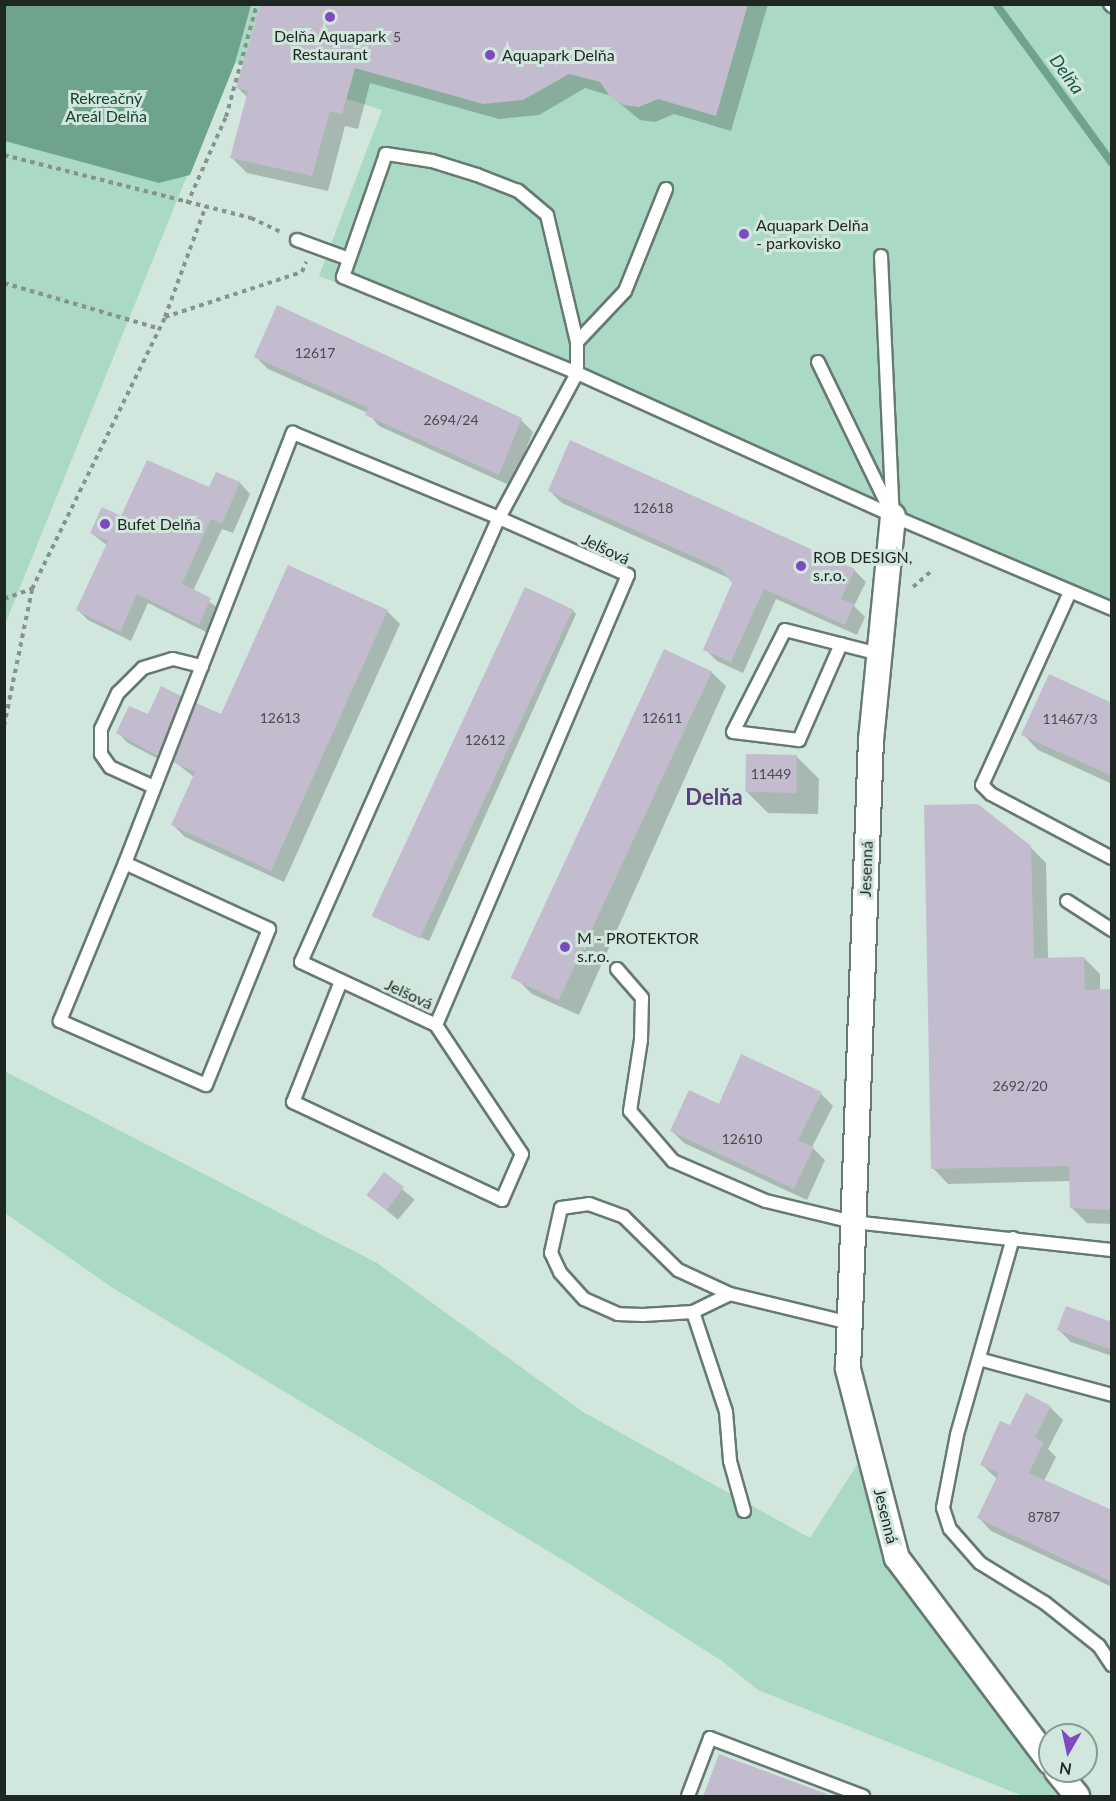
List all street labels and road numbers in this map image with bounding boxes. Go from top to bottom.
street label: Jelšová [579,529,633,569]
street label: Jesenná [855,841,877,897]
street label: Jelšová [382,975,436,1013]
street label: Jesenná [870,1486,902,1546]

